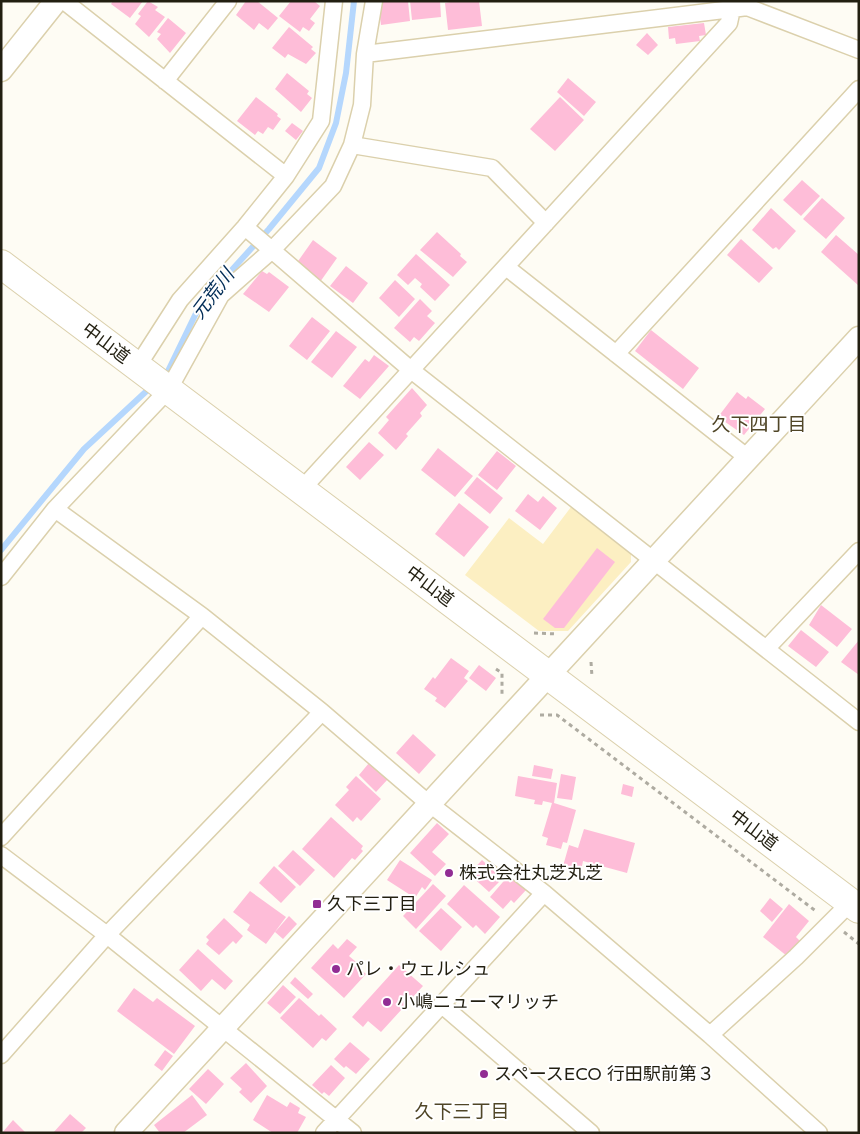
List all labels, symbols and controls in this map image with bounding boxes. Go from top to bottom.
water label: 元荒川 [187,263,240,323]
street label: 中山道 [78,318,134,368]
district label: 久下四丁目 [711,414,807,436]
street label: 中山道 [402,561,458,611]
street label: 中山道 [726,805,782,855]
place label: 株式会社丸芝丸芝 [459,862,603,884]
marker: 株式会社丸芝丸芝 [443,867,455,879]
place label: 久下三丁目 [327,893,417,915]
marker: 久下三丁目 [311,898,323,910]
place label: パレ・ウェルシュ [346,958,490,980]
marker: パレ・ウェルシュ [330,963,342,975]
place label: 小嶋ニューマリッチ [397,991,559,1013]
marker: 小嶋ニューマリッチ [381,996,393,1008]
place label: スペースECO 行田駅前第３ [494,1063,715,1085]
marker: スペースECO 行田駅前第３ [478,1068,490,1080]
district label: 久下三丁目 [414,1101,510,1123]

